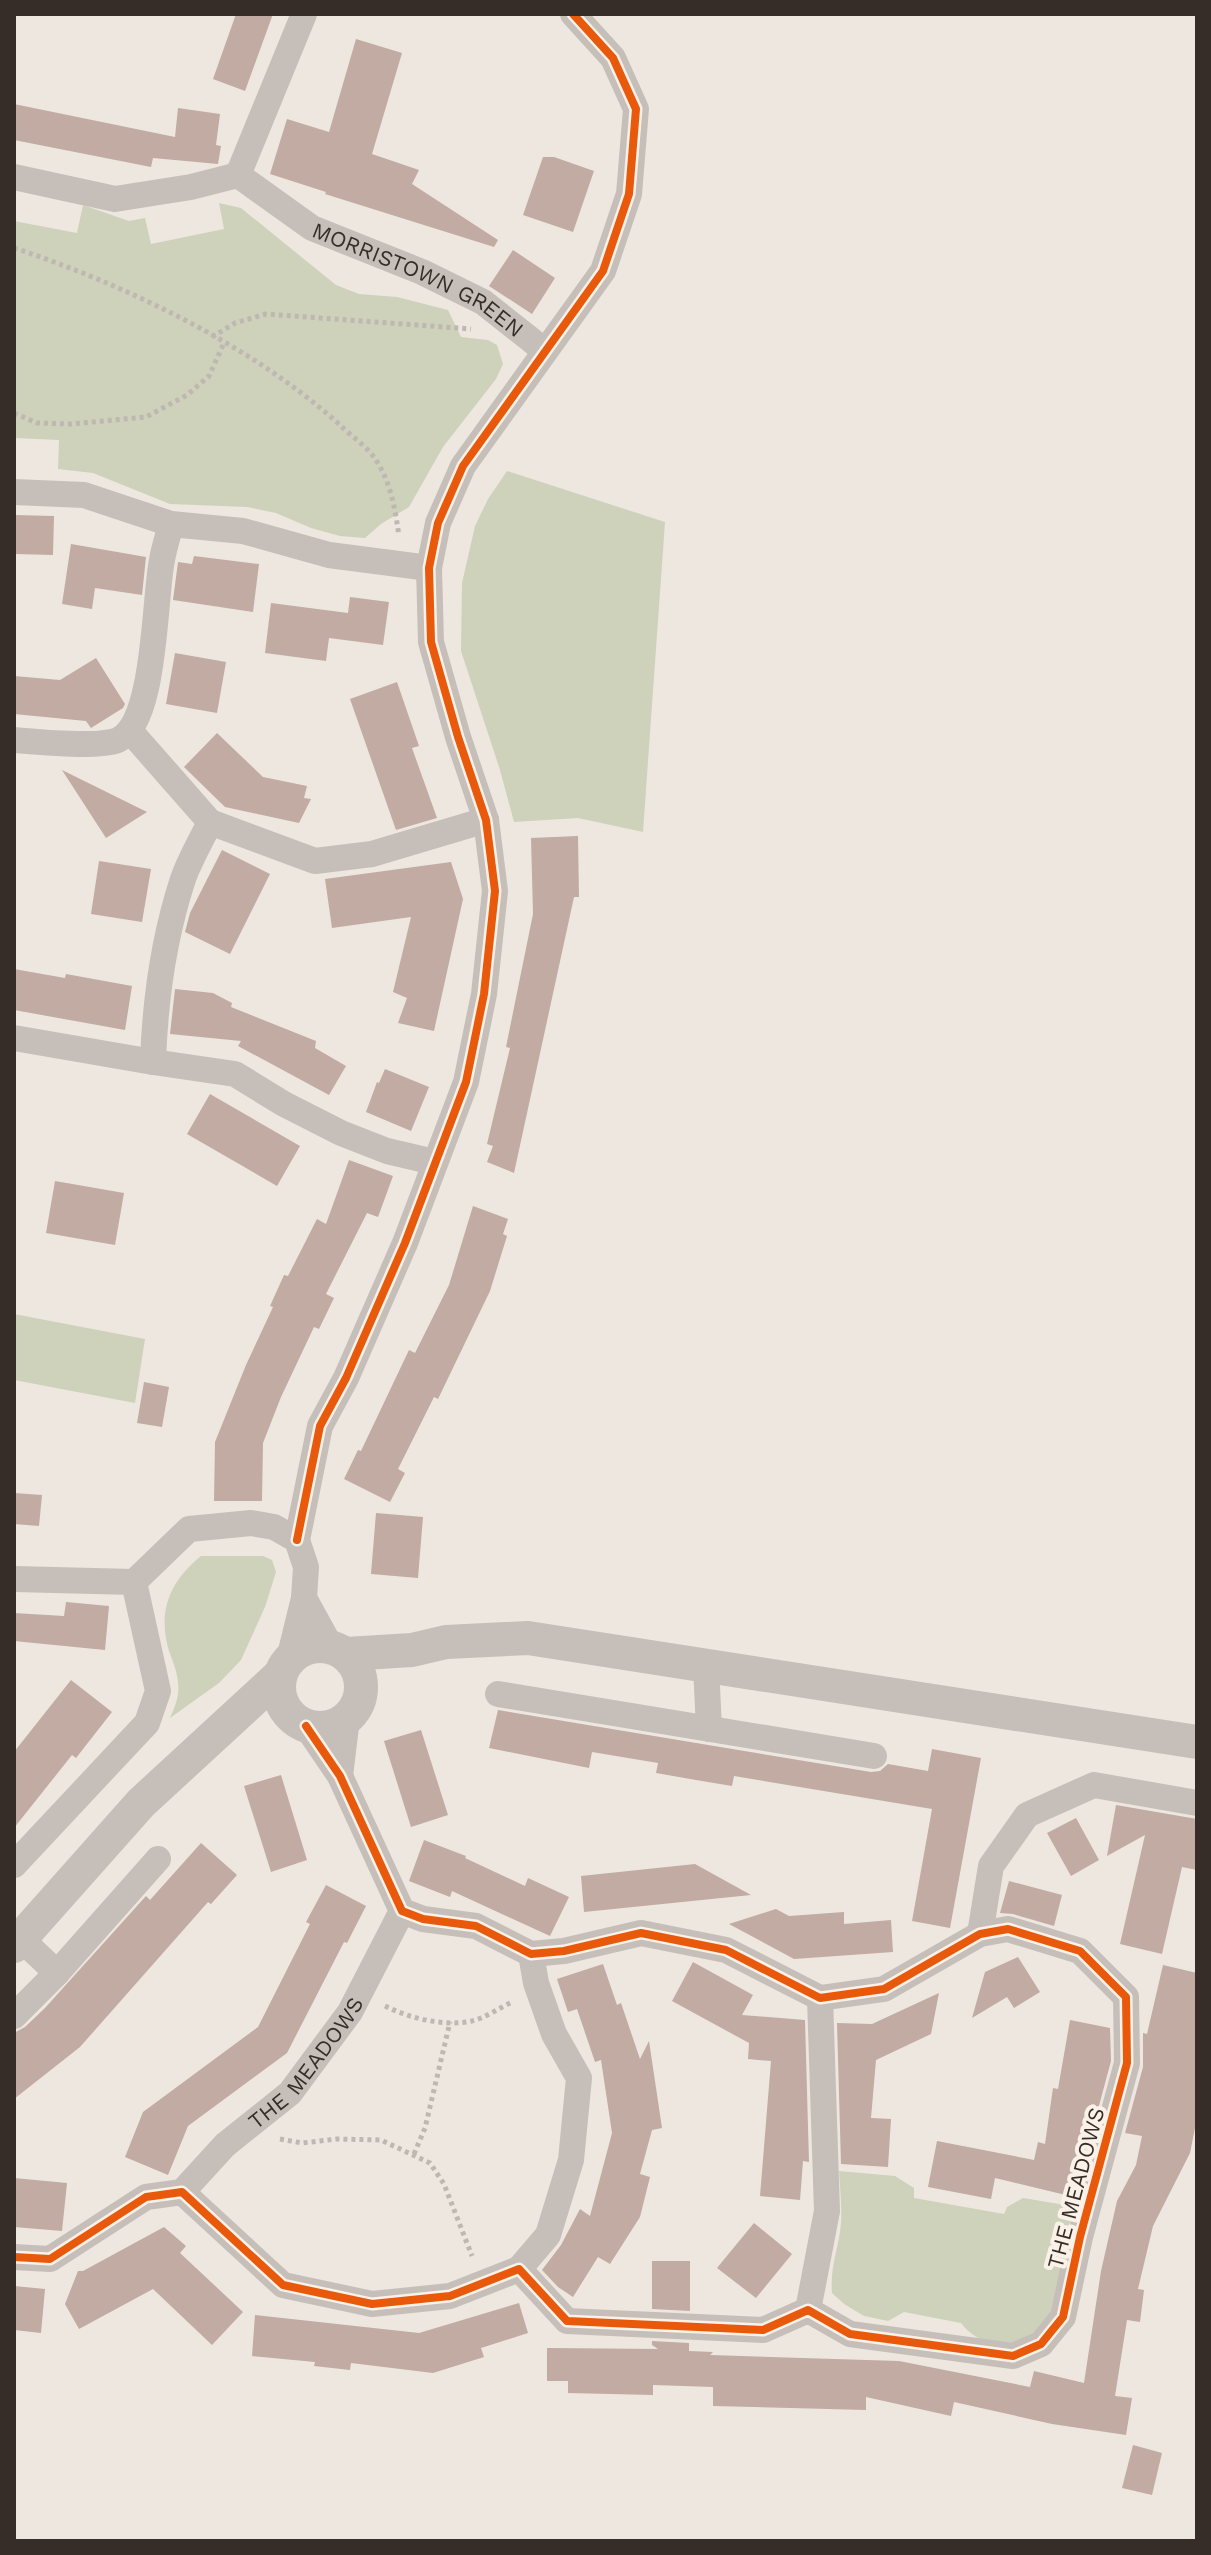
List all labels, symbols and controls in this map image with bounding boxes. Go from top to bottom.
street label: MORRISTOWN GREEN [309,217,529,342]
street label: THE MEADOWS [243,1993,368,2134]
street label: THE MEADOWS [1043,2105,1109,2271]

